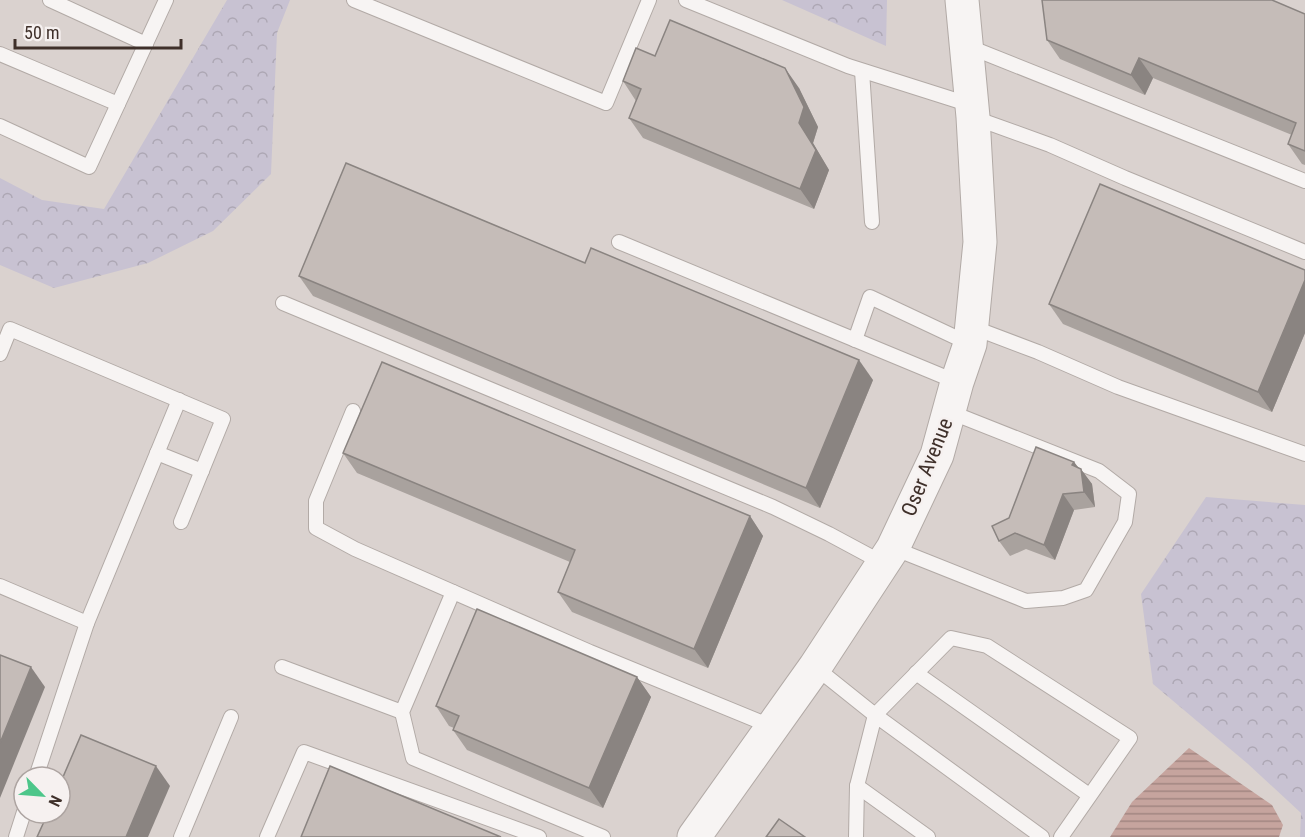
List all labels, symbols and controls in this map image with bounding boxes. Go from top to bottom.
scale bar [15,12,182,50]
text: 50 m [24,22,59,43]
street label: Oser Avenue [896,414,958,520]
north arrow [12,765,72,825]
text: N [44,793,66,810]

